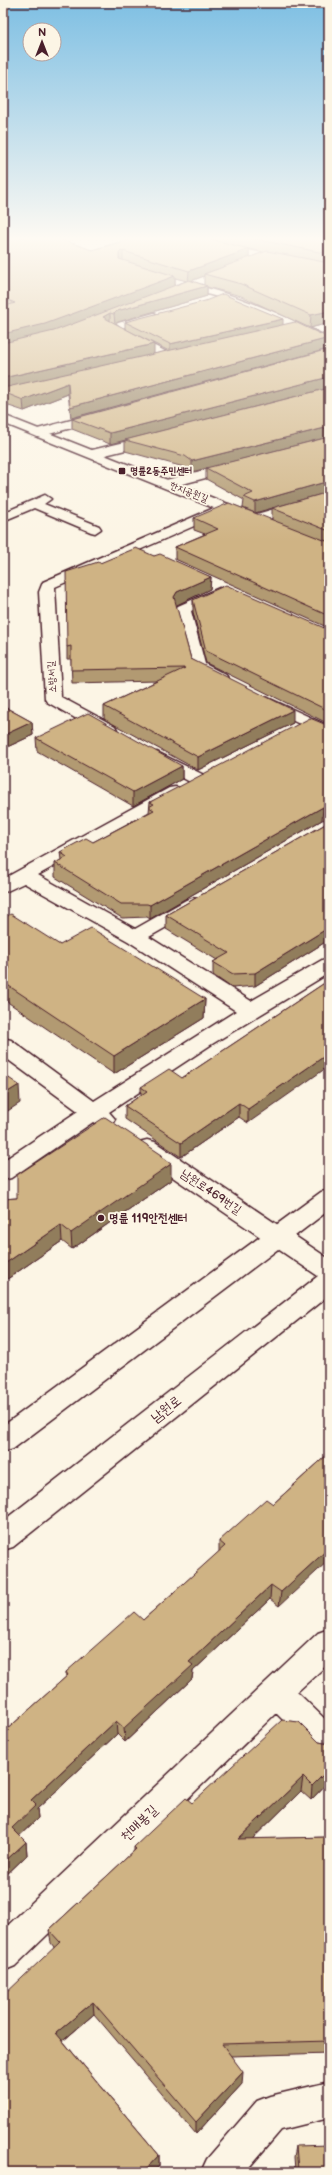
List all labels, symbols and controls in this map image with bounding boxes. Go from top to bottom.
north arrow [22,22,62,62]
text: N [38,26,46,39]
place label: 명륜2동주민센터 [130,465,192,477]
marker: 명륜2동주민센터 [117,466,127,476]
street label: 한지공원길 [168,479,210,505]
street label: 소방서길 [45,661,59,693]
street label: 남원로469번길 [178,1166,244,1218]
place label: 명륜 119안전센터 [109,1211,187,1226]
marker: 명륜 119안전센터 [96,1213,106,1223]
street label: 남원로 [147,1392,185,1426]
street label: 천매봉길 [117,1801,162,1845]

